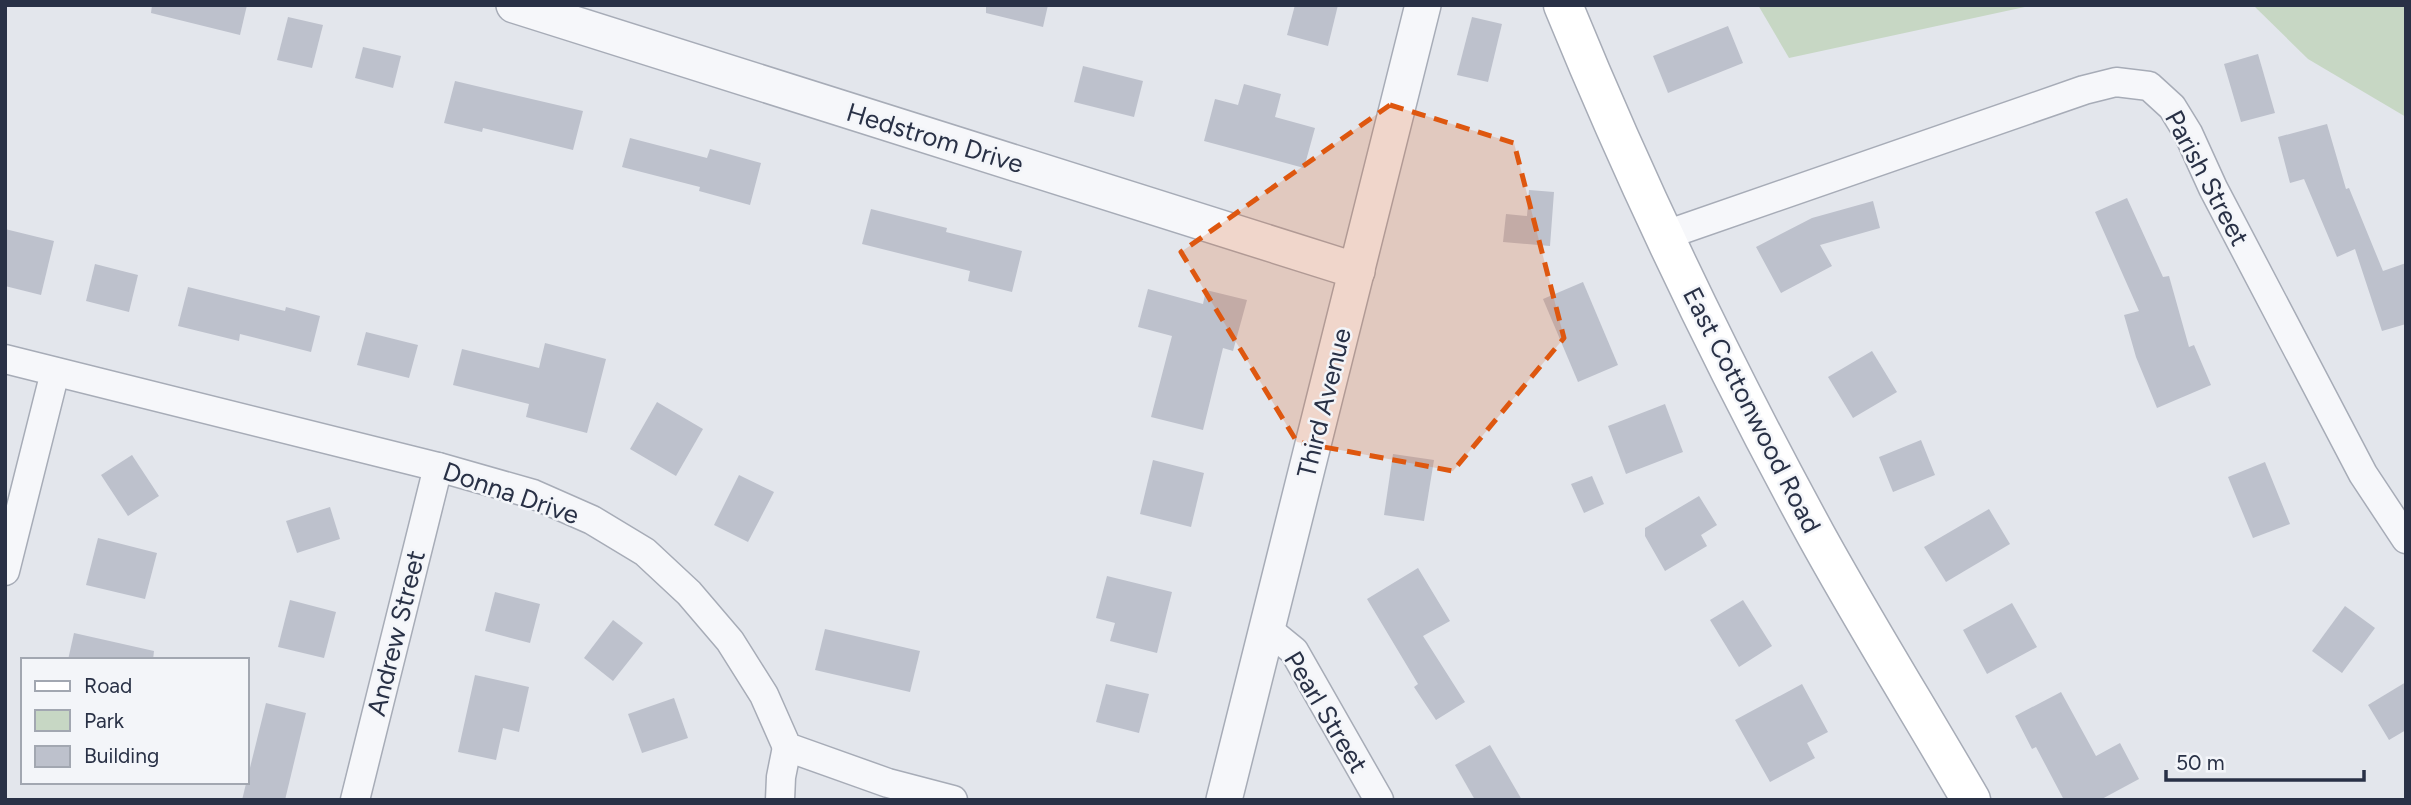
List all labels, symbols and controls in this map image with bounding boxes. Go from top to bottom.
street label: Hedstrom Drive [843,96,1027,180]
street label: Parish Street [2158,105,2256,251]
street label: East Cottonwood Road [1676,282,1828,538]
street label: Third Avenue [1290,325,1358,481]
street label: Donna Drive [439,455,583,531]
street label: Andrew Street [360,547,432,719]
street label: Pearl Street [1277,645,1375,779]
legend [21,658,248,784]
text: Road [84,673,132,698]
text: Park [84,708,125,733]
scale bar [2166,738,2364,782]
text: Building [84,743,159,768]
text: 50 m [2176,750,2225,775]

